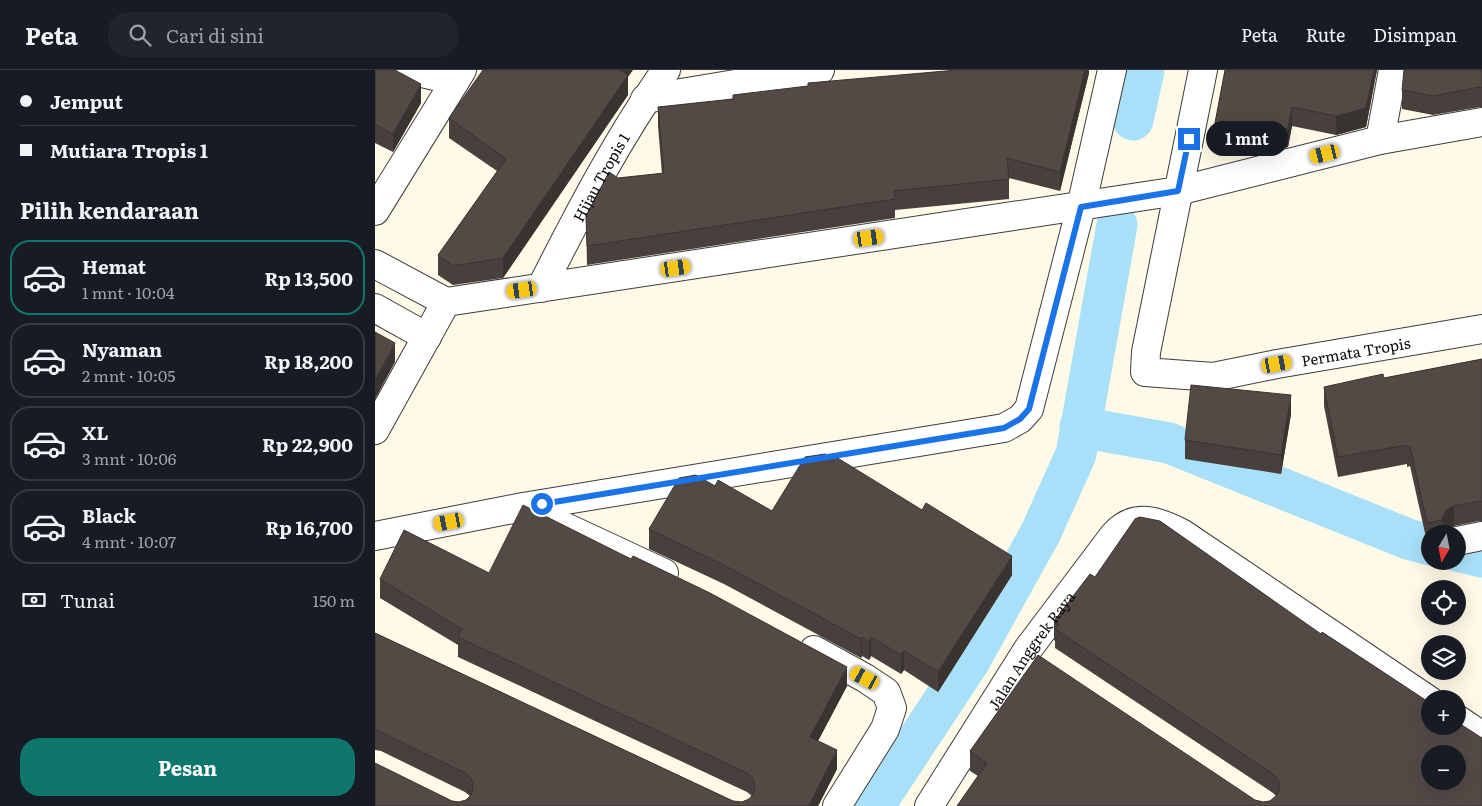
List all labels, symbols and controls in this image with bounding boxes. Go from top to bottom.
search box [108,12,458,57]
text: Peta [25,17,78,52]
icon: search [126,21,154,49]
text: Cari di sini [166,21,264,49]
text: Peta [1241,21,1278,48]
text: Rute [1306,21,1345,48]
text: Disimpan [1373,21,1457,48]
text: Jemput [50,87,123,115]
callout: 1 mnt [1207,122,1289,156]
text: 1 mnt [1225,126,1269,150]
street label: Hijau Tropis 1 [566,128,634,225]
route end [1178,128,1200,150]
text: Mutiara Tropis 1 [50,136,208,164]
car [1308,143,1341,165]
text: Pilih kendaraan [20,193,199,226]
car [853,228,884,248]
text: Hemat [82,252,146,280]
icon: car [22,255,67,300]
car [660,258,691,278]
text: Rp 13,500 [264,264,353,292]
text: 1 mnt · 10:04 [82,280,175,304]
car [506,280,537,300]
street label: Permata Tropis [1299,330,1412,371]
text: Nyaman [82,335,162,363]
icon: car [22,338,67,383]
text: Rp 18,200 [264,347,353,375]
car [1260,354,1293,374]
text: 2 mnt · 10:05 [82,363,175,387]
text: XL [82,418,109,446]
icon: car [22,421,67,466]
text: Rp 22,900 [262,430,353,458]
text: 3 mnt · 10:06 [82,446,176,470]
route start [531,493,553,515]
text: Black [82,501,136,529]
icon: car [22,504,67,549]
car [432,512,465,532]
text: Rp 16,700 [265,513,353,541]
north arrow [1421,525,1466,570]
map controls [1421,525,1466,790]
text: 4 mnt · 10:07 [82,529,176,553]
button: locate [1421,580,1466,625]
street label: Jalan Anggrek Raya [981,585,1080,714]
icon: cash [20,586,48,614]
text: Tunai [60,586,115,614]
text: 150 m [312,588,355,612]
button: layers [1421,635,1466,680]
car [848,664,881,692]
button: + [1421,690,1466,735]
button: Pesan [20,738,355,796]
button: − [1421,745,1466,790]

